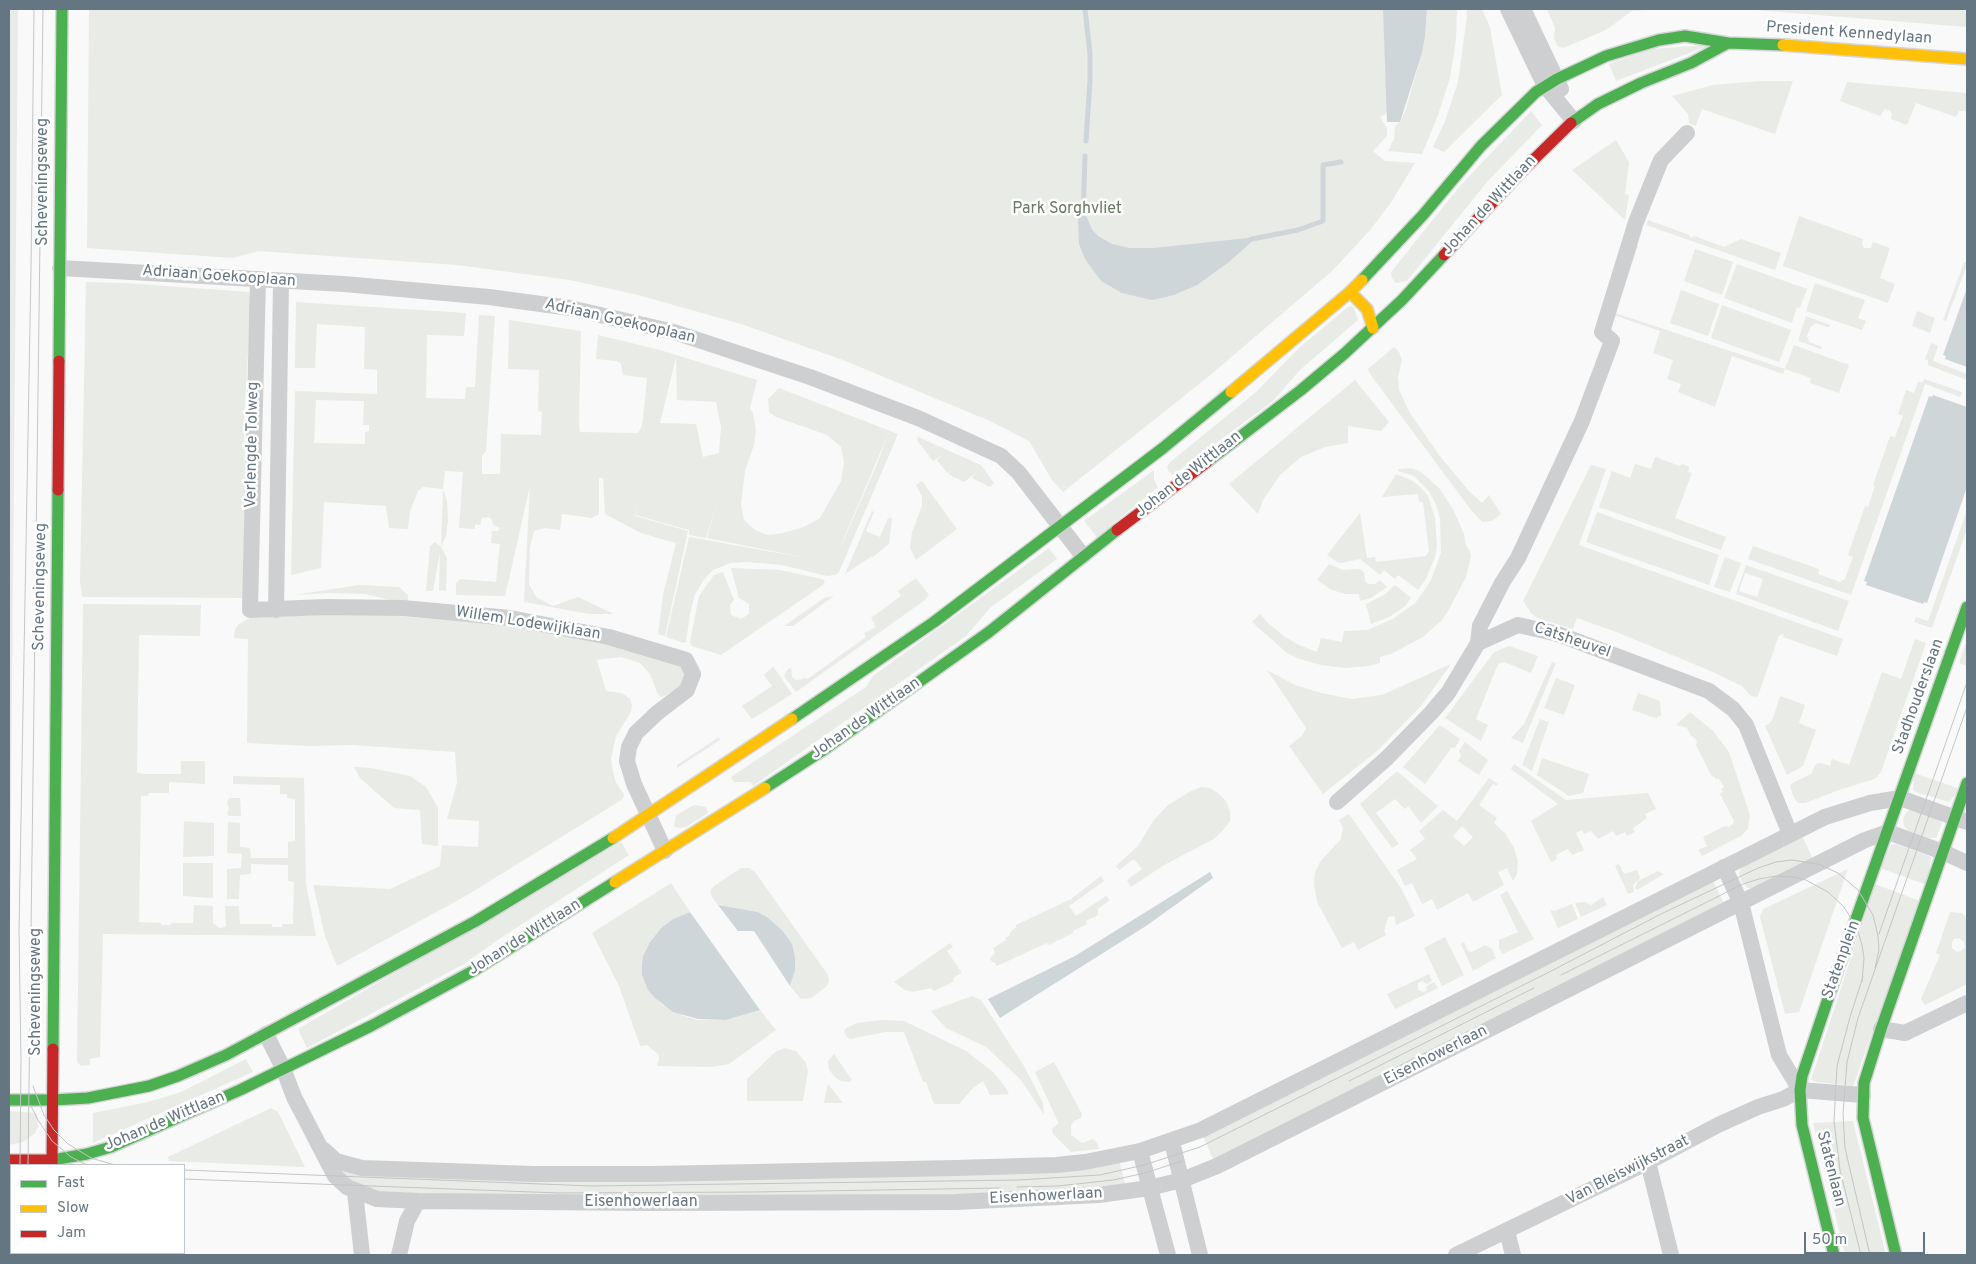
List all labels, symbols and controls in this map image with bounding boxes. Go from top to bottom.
street label: President Kennedylaan [1765,19,1933,49]
street label: Scheveningseweg [34,118,54,246]
street label: Johan de Wittlaan [1439,152,1541,260]
park label: Park Sorghvliet [1012,200,1122,220]
street label: Adriaan Goekooplaan [142,262,296,292]
street label: Adriaan Goekooplaan [543,295,697,349]
street label: Verlengde Tolweg [242,382,264,508]
street label: Johan de Wittlaan [1132,428,1246,522]
street label: Scheveningseweg [30,523,52,651]
street label: Willem Lodewijklaan [454,603,602,645]
street label: Catsheuvel [1531,619,1613,663]
street label: Stadhouderslaan [1889,637,1949,757]
street label: Johan de Wittlaan [808,674,924,764]
street label: Johan de Wittlaan [465,896,585,980]
street label: Statenplein [1819,918,1865,1002]
street label: Scheveningseweg [27,928,47,1056]
street label: Eisenhowerlaan [1381,1022,1491,1090]
street label: Johan de Wittlaan [102,1088,228,1156]
street label: Statenlaan [1811,1129,1849,1209]
street label: Van Bleiswijkstraat [1563,1132,1693,1210]
legend [10,1164,185,1254]
text: Fast [57,1174,85,1193]
street label: Eisenhowerlaan [989,1184,1103,1210]
street label: Eisenhowerlaan [584,1193,698,1213]
text: Slow [57,1199,89,1218]
scale bar [1806,1222,1927,1254]
text: Jam [57,1224,86,1243]
text: 50 m [1812,1231,1847,1250]

